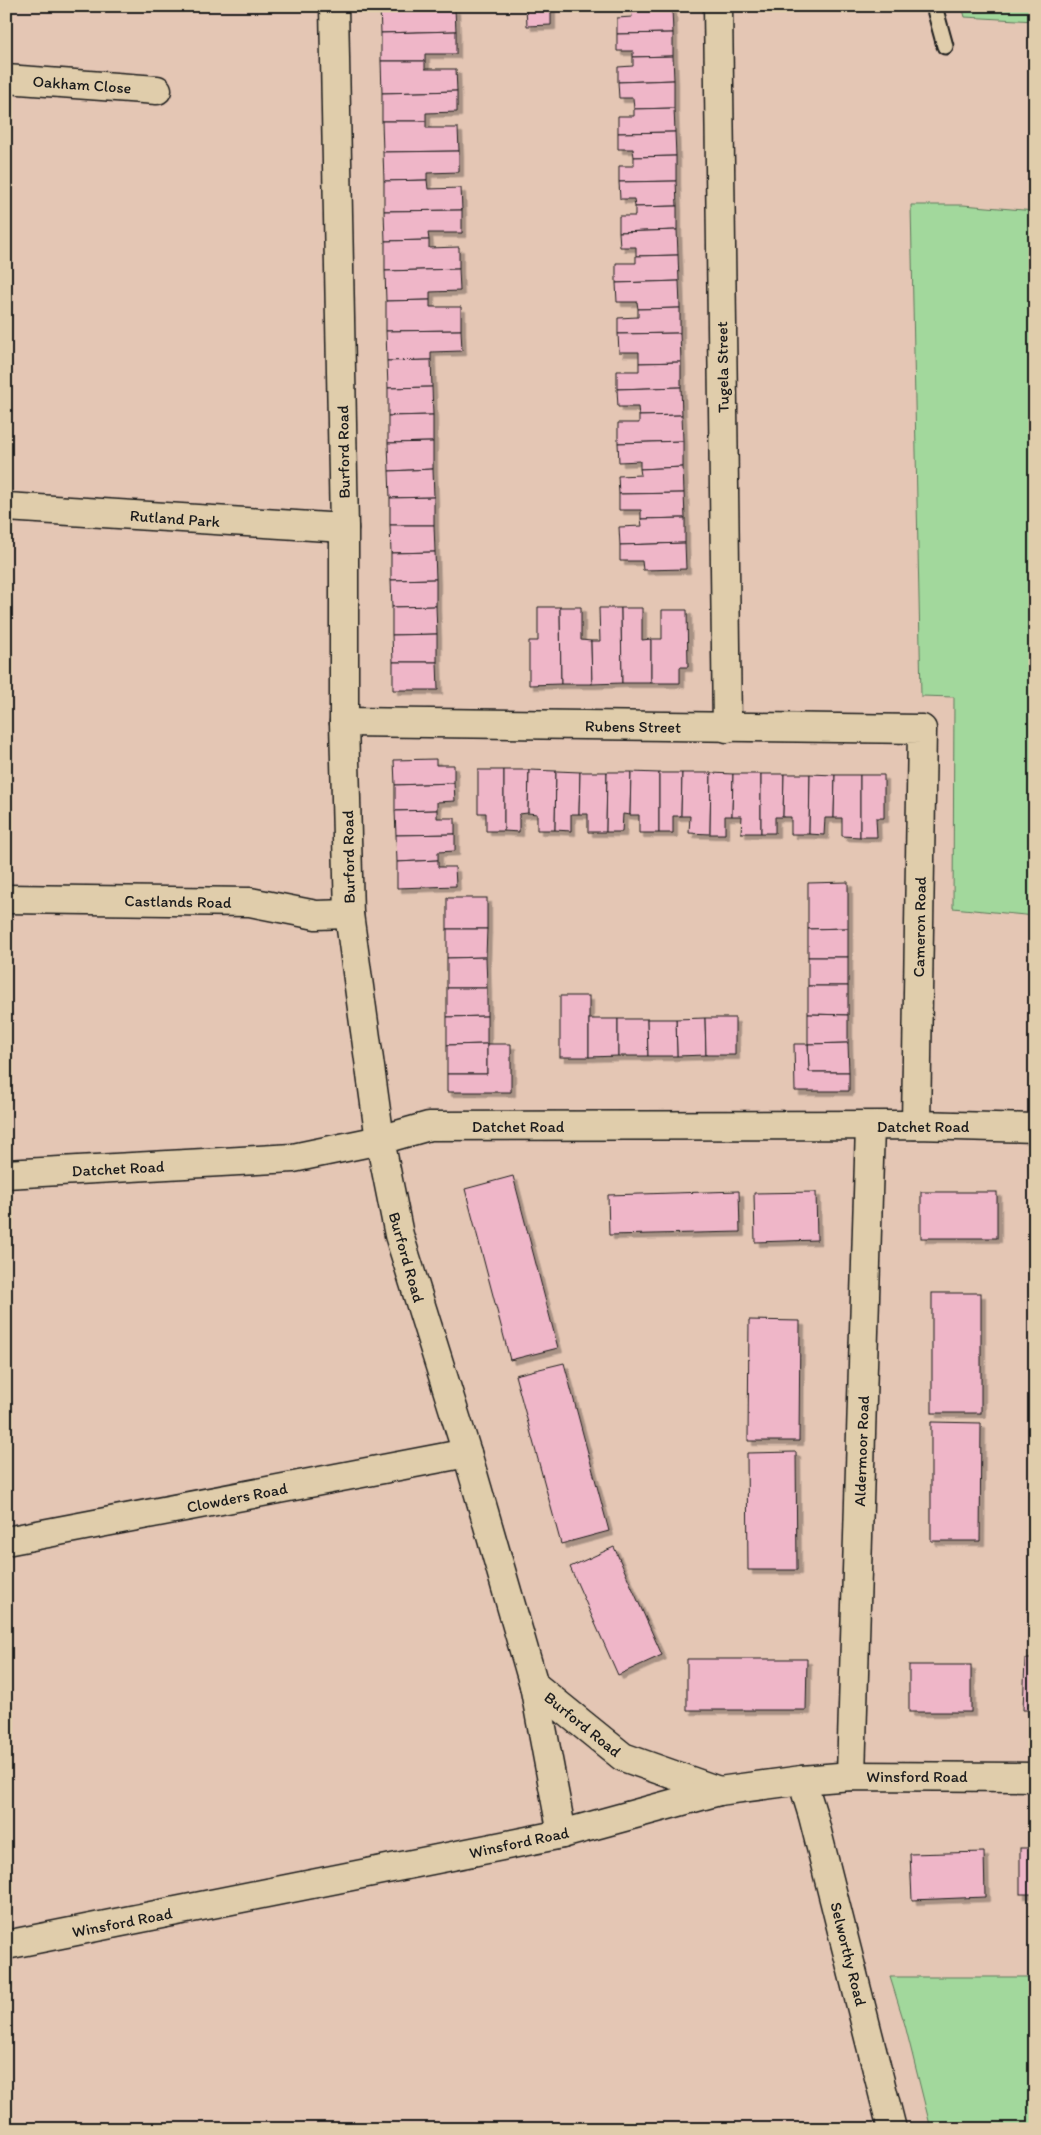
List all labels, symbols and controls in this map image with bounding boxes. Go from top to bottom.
street label: Oakham Close [32,72,132,97]
street label: Tugela Street [712,321,733,413]
street label: Burford Road [333,405,354,499]
street label: Rutland Park [129,506,221,531]
street label: Rubens Street [585,716,681,737]
street label: Burford Road [338,810,359,904]
street label: Cameron Road [909,876,930,978]
street label: Castlands Road [124,891,232,912]
street label: Datchet Road [472,1117,565,1136]
street label: Datchet Road [877,1117,970,1136]
street label: Datchet Road [71,1157,165,1180]
street label: Burford Road [385,1210,429,1305]
street label: Aldermoor Road [850,1395,873,1507]
street label: Clowders Road [185,1478,289,1517]
street label: Burford Road [541,1688,625,1761]
street label: Winsford Road [866,1767,968,1786]
street label: Winsford Road [467,1823,571,1862]
street label: Selworthy Road [826,1900,871,2008]
street label: Winsford Road [70,1903,174,1941]

